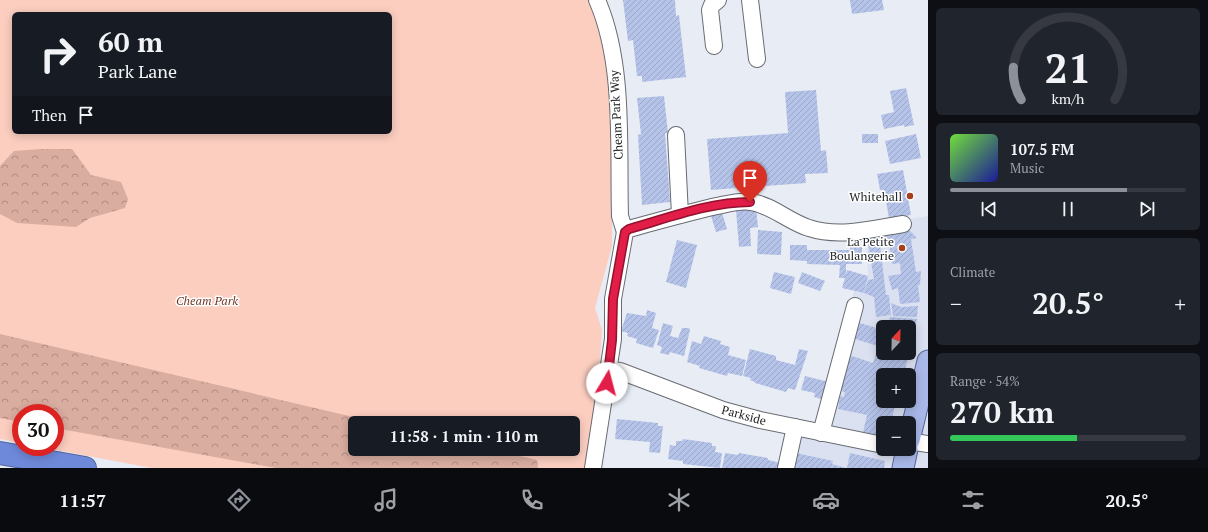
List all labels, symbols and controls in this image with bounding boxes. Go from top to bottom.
text: 60 m [98,23,163,60]
icon: right [32,28,84,80]
text: 21 [1044,39,1092,94]
text: Park Lane [98,59,177,83]
street label: Cheam Park Way [606,69,626,160]
text: km/h [1052,88,1085,107]
icon: arrive [75,104,97,126]
text: Then [32,105,67,125]
text: 107.5 FM [1010,139,1074,159]
text: Music [1010,159,1044,177]
pin [733,161,767,202]
icon: arrive [739,167,761,189]
place label: Whitehall [849,189,902,204]
marker: Whitehall [905,191,915,201]
icon: previous [978,198,1000,220]
icon: pause [1057,198,1079,220]
icon: next [1136,198,1158,220]
place label: La Petite Boulangerie [830,234,894,263]
marker: La Petite Boulangerie [897,243,907,253]
text: Climate [950,263,995,281]
text: 20.5° [1032,283,1104,323]
text: − [950,289,962,318]
text: + [1174,289,1186,318]
park label: Cheam Park [176,293,238,308]
north arrow [876,320,916,360]
map controls [876,320,916,456]
position arrow [586,362,628,404]
button: + [876,368,916,408]
text: Range · 54% [950,372,1020,390]
text: 270 km [950,392,1054,432]
street label: Parkside [720,402,768,428]
speed limit sign: 30 [12,404,64,456]
button: − [876,416,916,456]
text: 11:58 · 1 min · 110 m [390,426,538,446]
icon: directions [225,486,253,514]
icon: music [372,486,400,514]
icon: phone [518,486,546,514]
icon: climate [665,486,693,514]
icon: car [812,486,840,514]
icon: filters [959,486,987,514]
text: 11:57 [59,488,106,512]
text: 20.5° [1105,488,1149,512]

